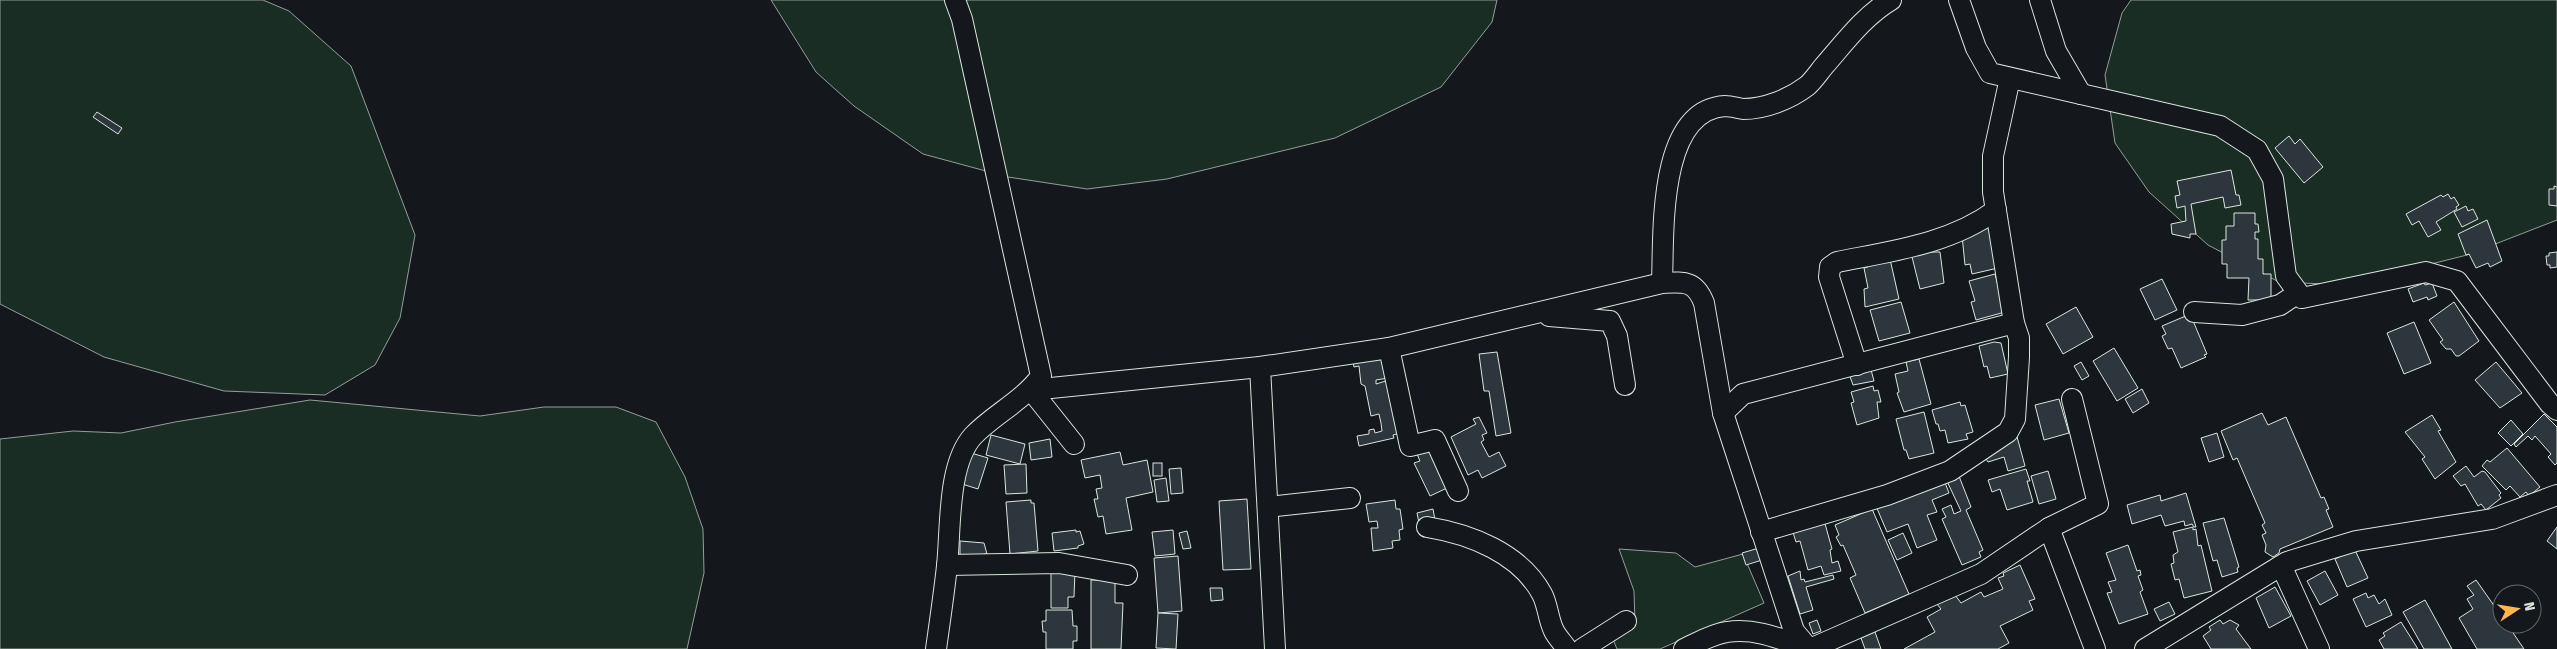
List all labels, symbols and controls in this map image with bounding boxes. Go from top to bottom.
north arrow [2492,584,2542,634]
text: N [2520,601,2538,612]

